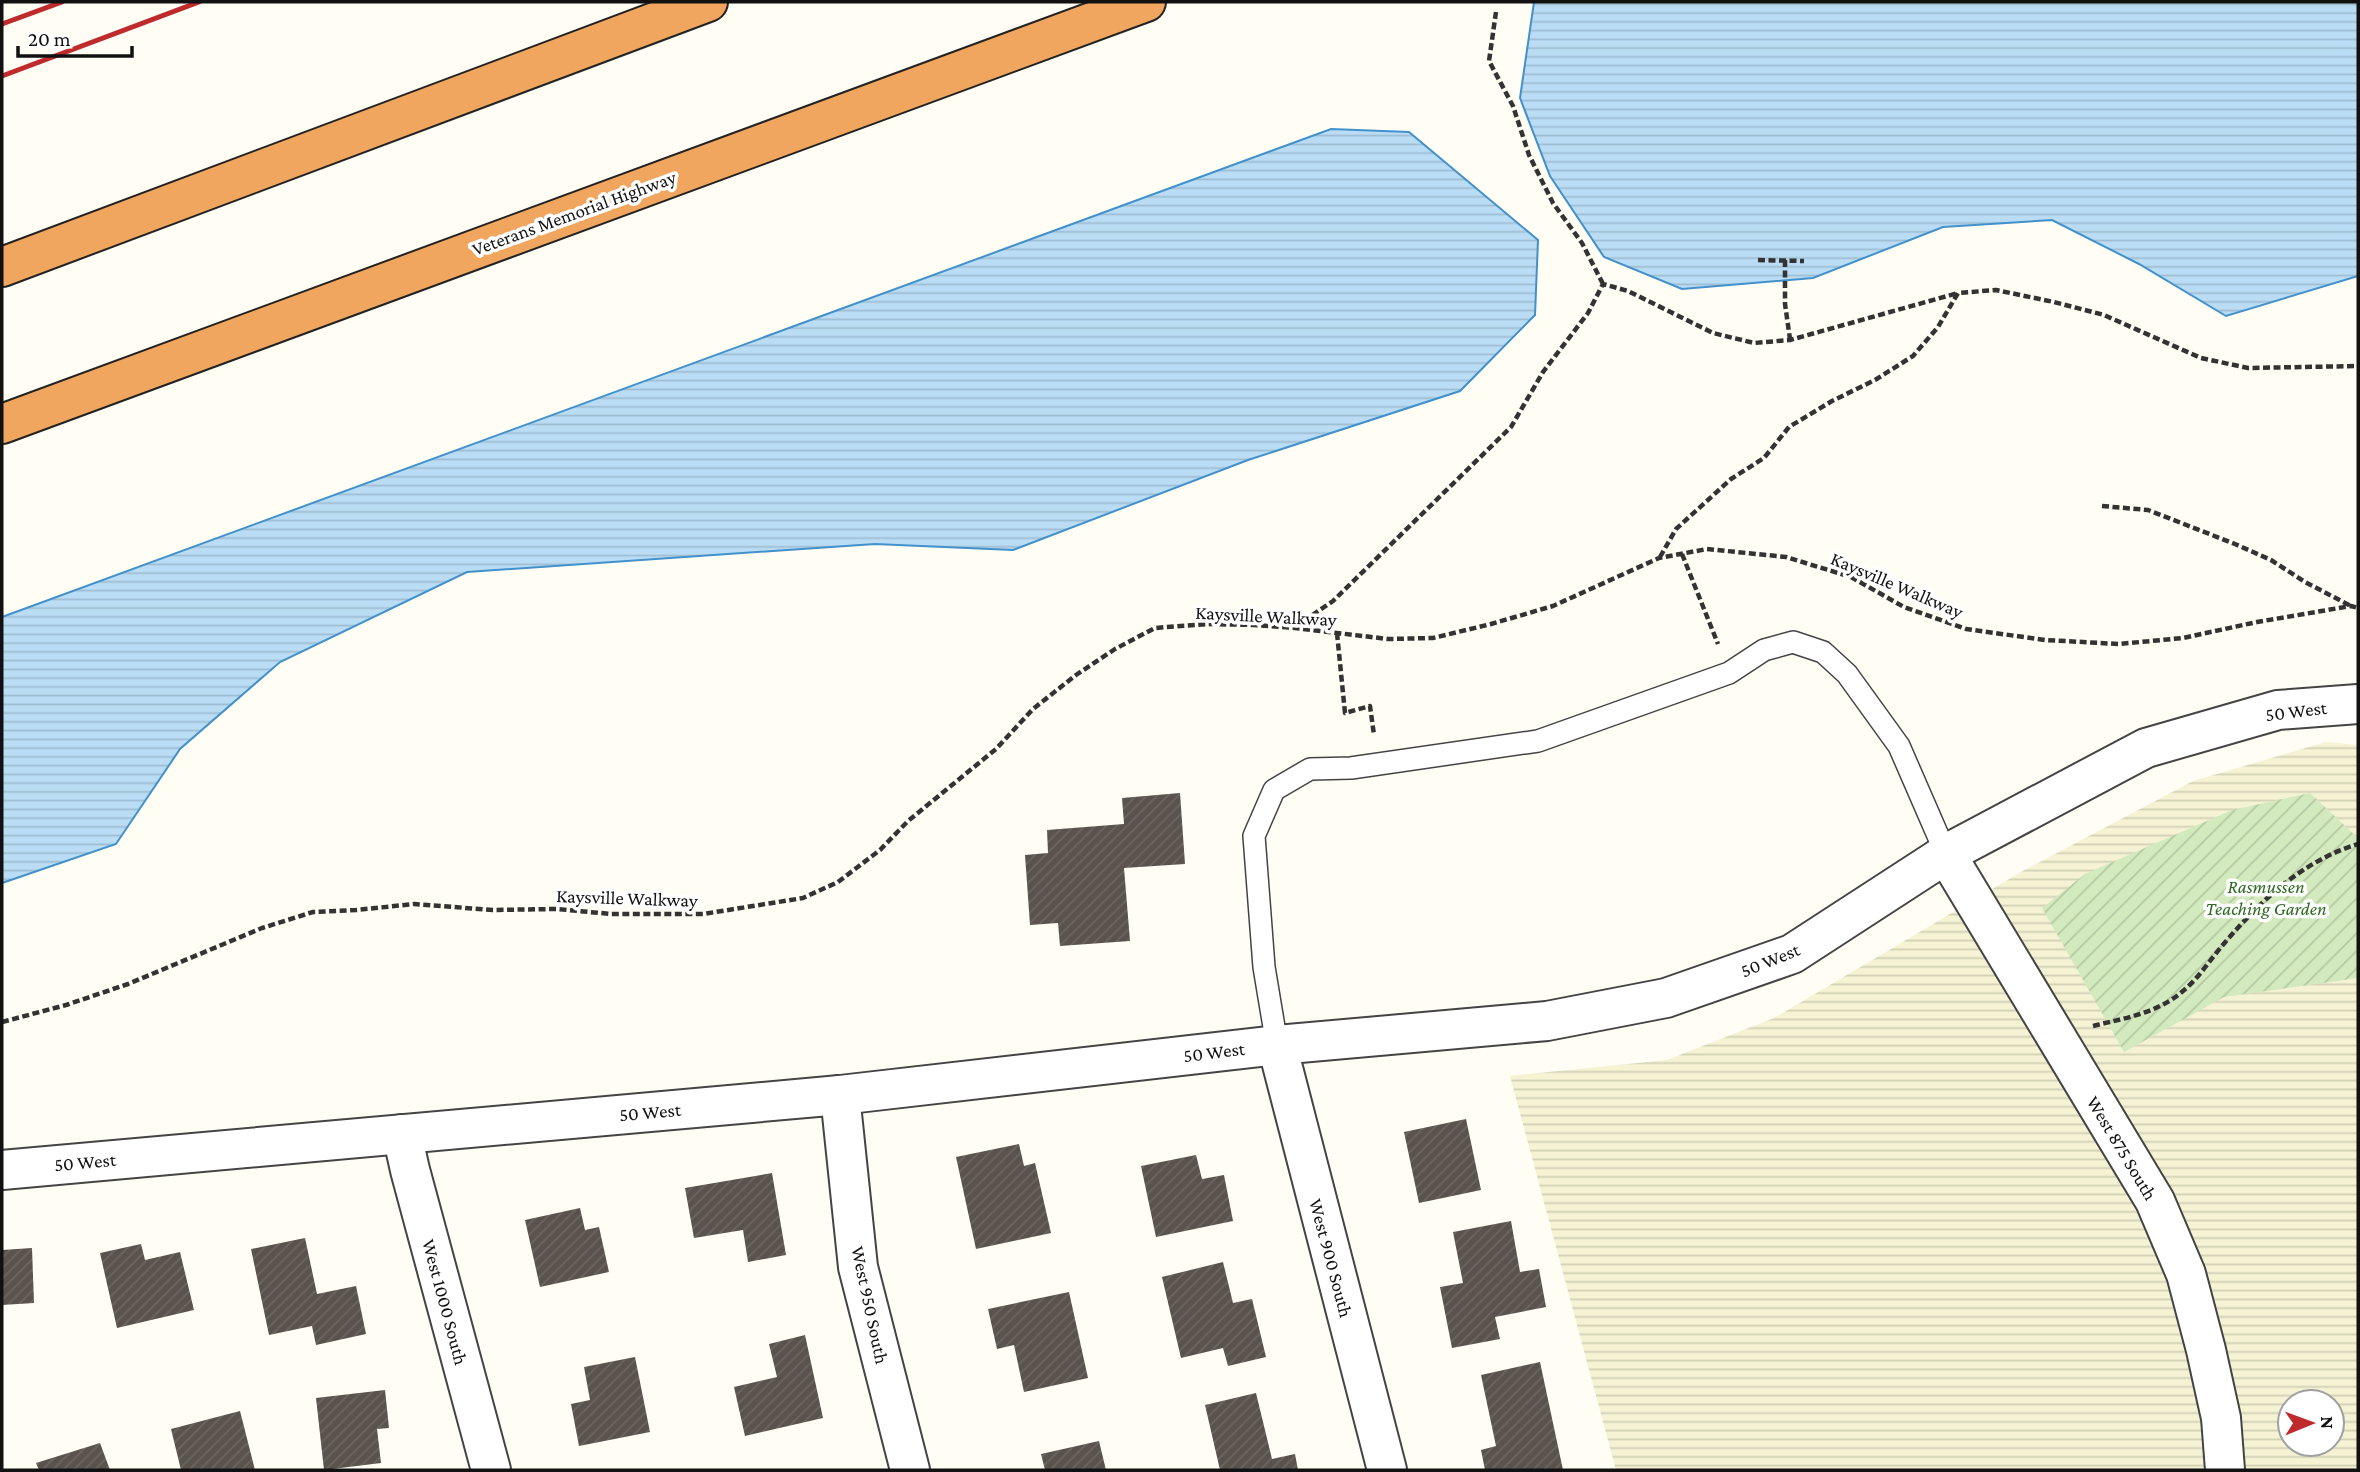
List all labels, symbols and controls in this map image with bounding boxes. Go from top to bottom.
scale bar [18,14,131,58]
text: 20 m [28,27,71,51]
street label: Veterans Memorial Highway [469,166,679,260]
street label: Kaysville Walkway [1828,548,1966,622]
street label: Kaysville Walkway [1195,602,1337,630]
street label: 50 West [2264,697,2329,725]
park label: Rasmussen Teaching Garden [2205,876,2327,919]
street label: Kaysville Walkway [556,885,698,911]
street label: 50 West [1737,938,1803,981]
street label: 50 West [1182,1038,1247,1066]
street label: West 875 South [2083,1092,2161,1204]
street label: 50 West [618,1099,683,1125]
street label: 50 West [53,1149,118,1175]
street label: West 900 South [1305,1196,1357,1320]
street label: West 1000 South [418,1237,472,1367]
street label: West 950 South [847,1244,893,1366]
north arrow [2276,1388,2346,1458]
text: N [2317,1416,2338,1429]

